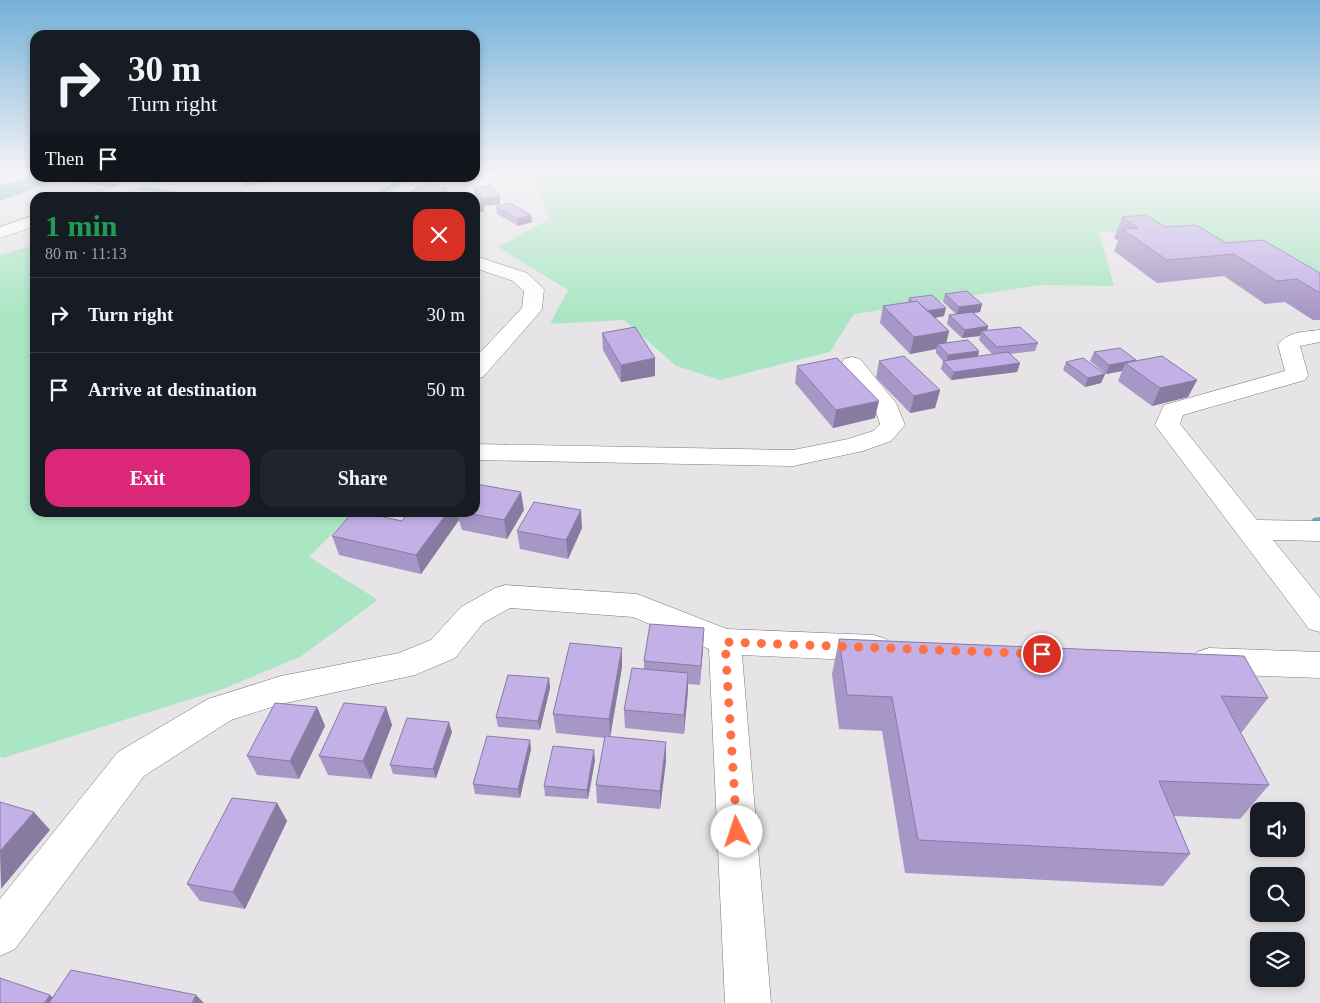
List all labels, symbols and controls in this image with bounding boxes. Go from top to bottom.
icon: right [45,50,110,115]
text: 30 m [128,50,201,89]
text: Turn right [128,91,217,116]
icon: arrive [94,145,122,173]
text: Then [45,148,84,169]
text: 1 min [45,209,118,242]
button: close [413,209,465,261]
text: 80 m · 11:13 [45,245,127,262]
icon: right [45,301,73,329]
text: Turn right [88,304,173,325]
text: 30 m [426,304,465,325]
icon: arrive [45,376,73,404]
text: Arrive at destination [88,379,257,400]
text: 50 m [426,379,465,400]
button: Exit [45,449,250,507]
button: Share [260,449,465,507]
pin [1021,633,1063,675]
icon: arrive [1028,640,1056,668]
map controls [1250,802,1305,987]
button: sound [1250,802,1305,857]
position arrow [710,805,762,857]
button: search [1250,867,1305,922]
button: layers [1250,932,1305,987]

